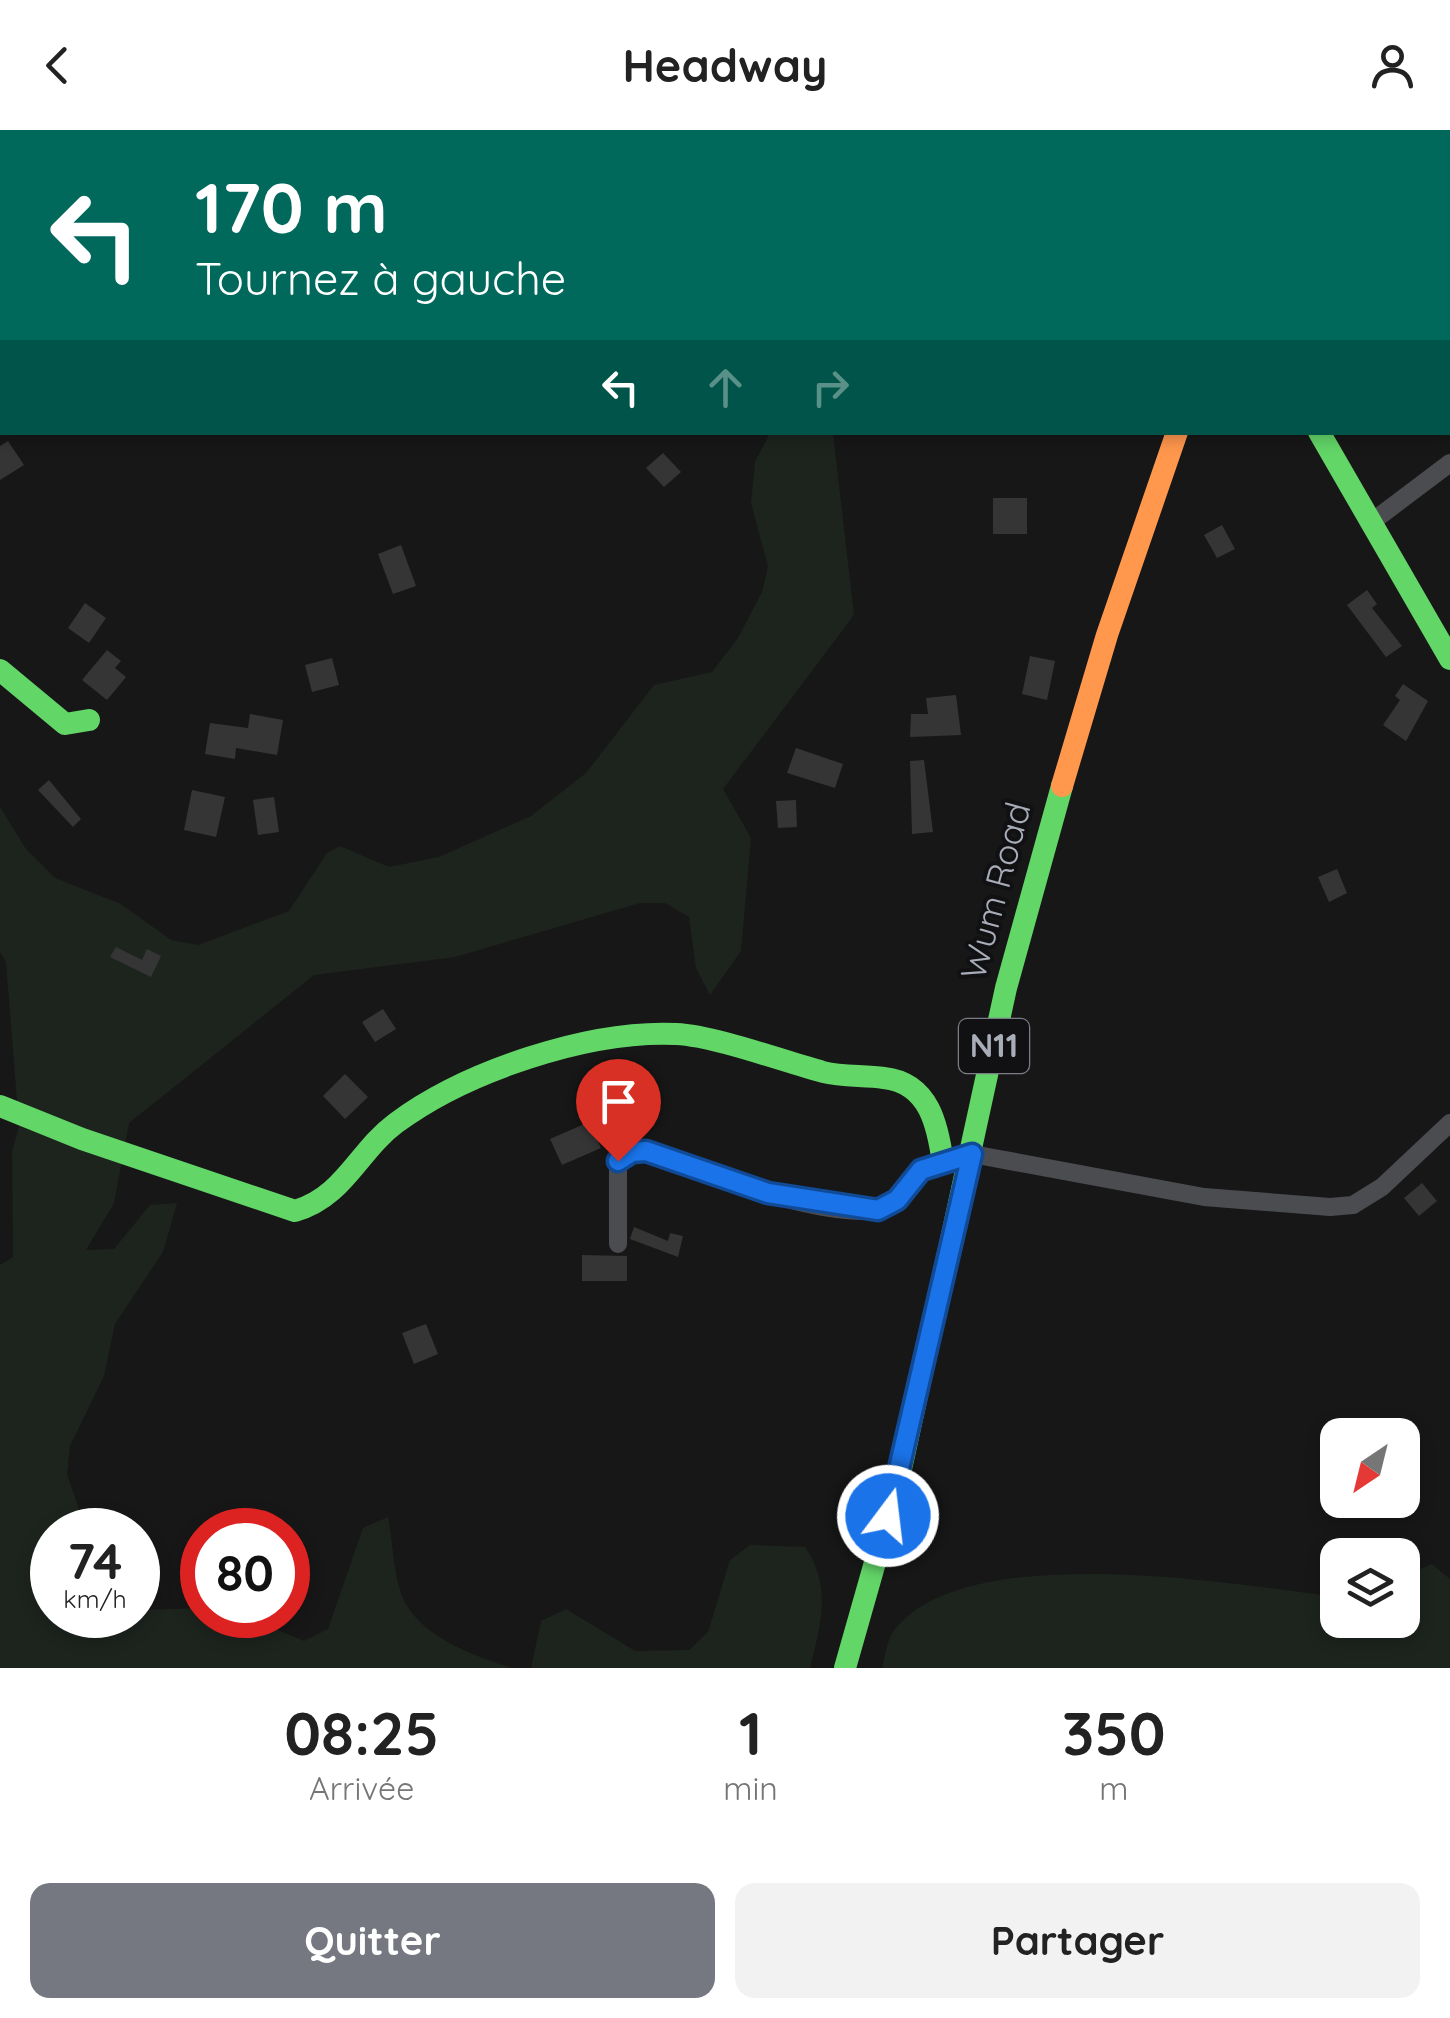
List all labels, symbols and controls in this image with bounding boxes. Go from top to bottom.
text: Headway [622,37,828,93]
icon: back [30,38,85,93]
icon: person [1365,38,1420,93]
text: 170 m [195,163,388,251]
icon: left [30,170,160,300]
text: Tournez à gauche [195,250,566,306]
icon: left [593,360,648,415]
icon: ahead [698,360,753,415]
icon: right [803,360,858,415]
street label: Wum Road [950,797,1040,984]
road number: N11 [959,1019,1029,1073]
pin [576,1059,661,1162]
icon: arrive [591,1074,646,1129]
north arrow [1320,1418,1420,1518]
map controls [1320,1418,1420,1638]
position arrow [836,1464,940,1568]
speed limit sign: 80 [180,1508,310,1638]
text: 74 [68,1529,122,1592]
button: layers [1320,1538,1420,1638]
text: km/h [63,1583,127,1614]
text: 08:25 [284,1695,439,1770]
text: 1 [739,1695,762,1770]
text: 350 [1062,1695,1166,1770]
text: Arrivée [309,1768,414,1808]
text: min [723,1768,778,1808]
text: m [1099,1768,1129,1808]
button: Quitter [30,1883,715,1998]
button: Partager [735,1883,1420,1998]

